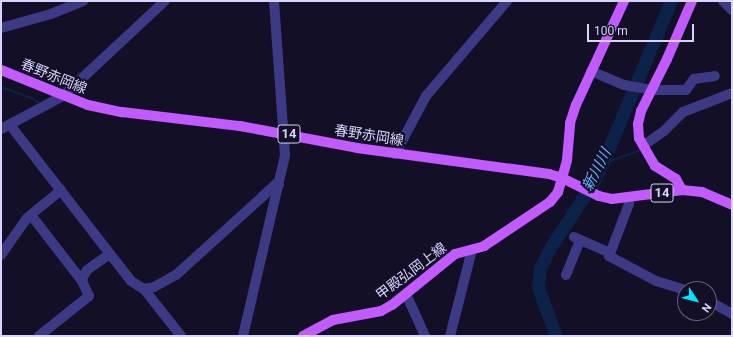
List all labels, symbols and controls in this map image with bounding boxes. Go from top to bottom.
scale bar [589,16,696,42]
text: 100 m [594,24,628,38]
street label: 春野赤岡線 [18,55,90,97]
street label: 春野赤岡線 [333,121,405,149]
road number: 14 [277,123,301,145]
water label: 新川川 [579,146,615,194]
road number: 14 [650,182,674,204]
street label: 甲殿弘岡上線 [372,239,450,303]
north arrow [677,281,717,321]
text: N [699,301,714,315]

